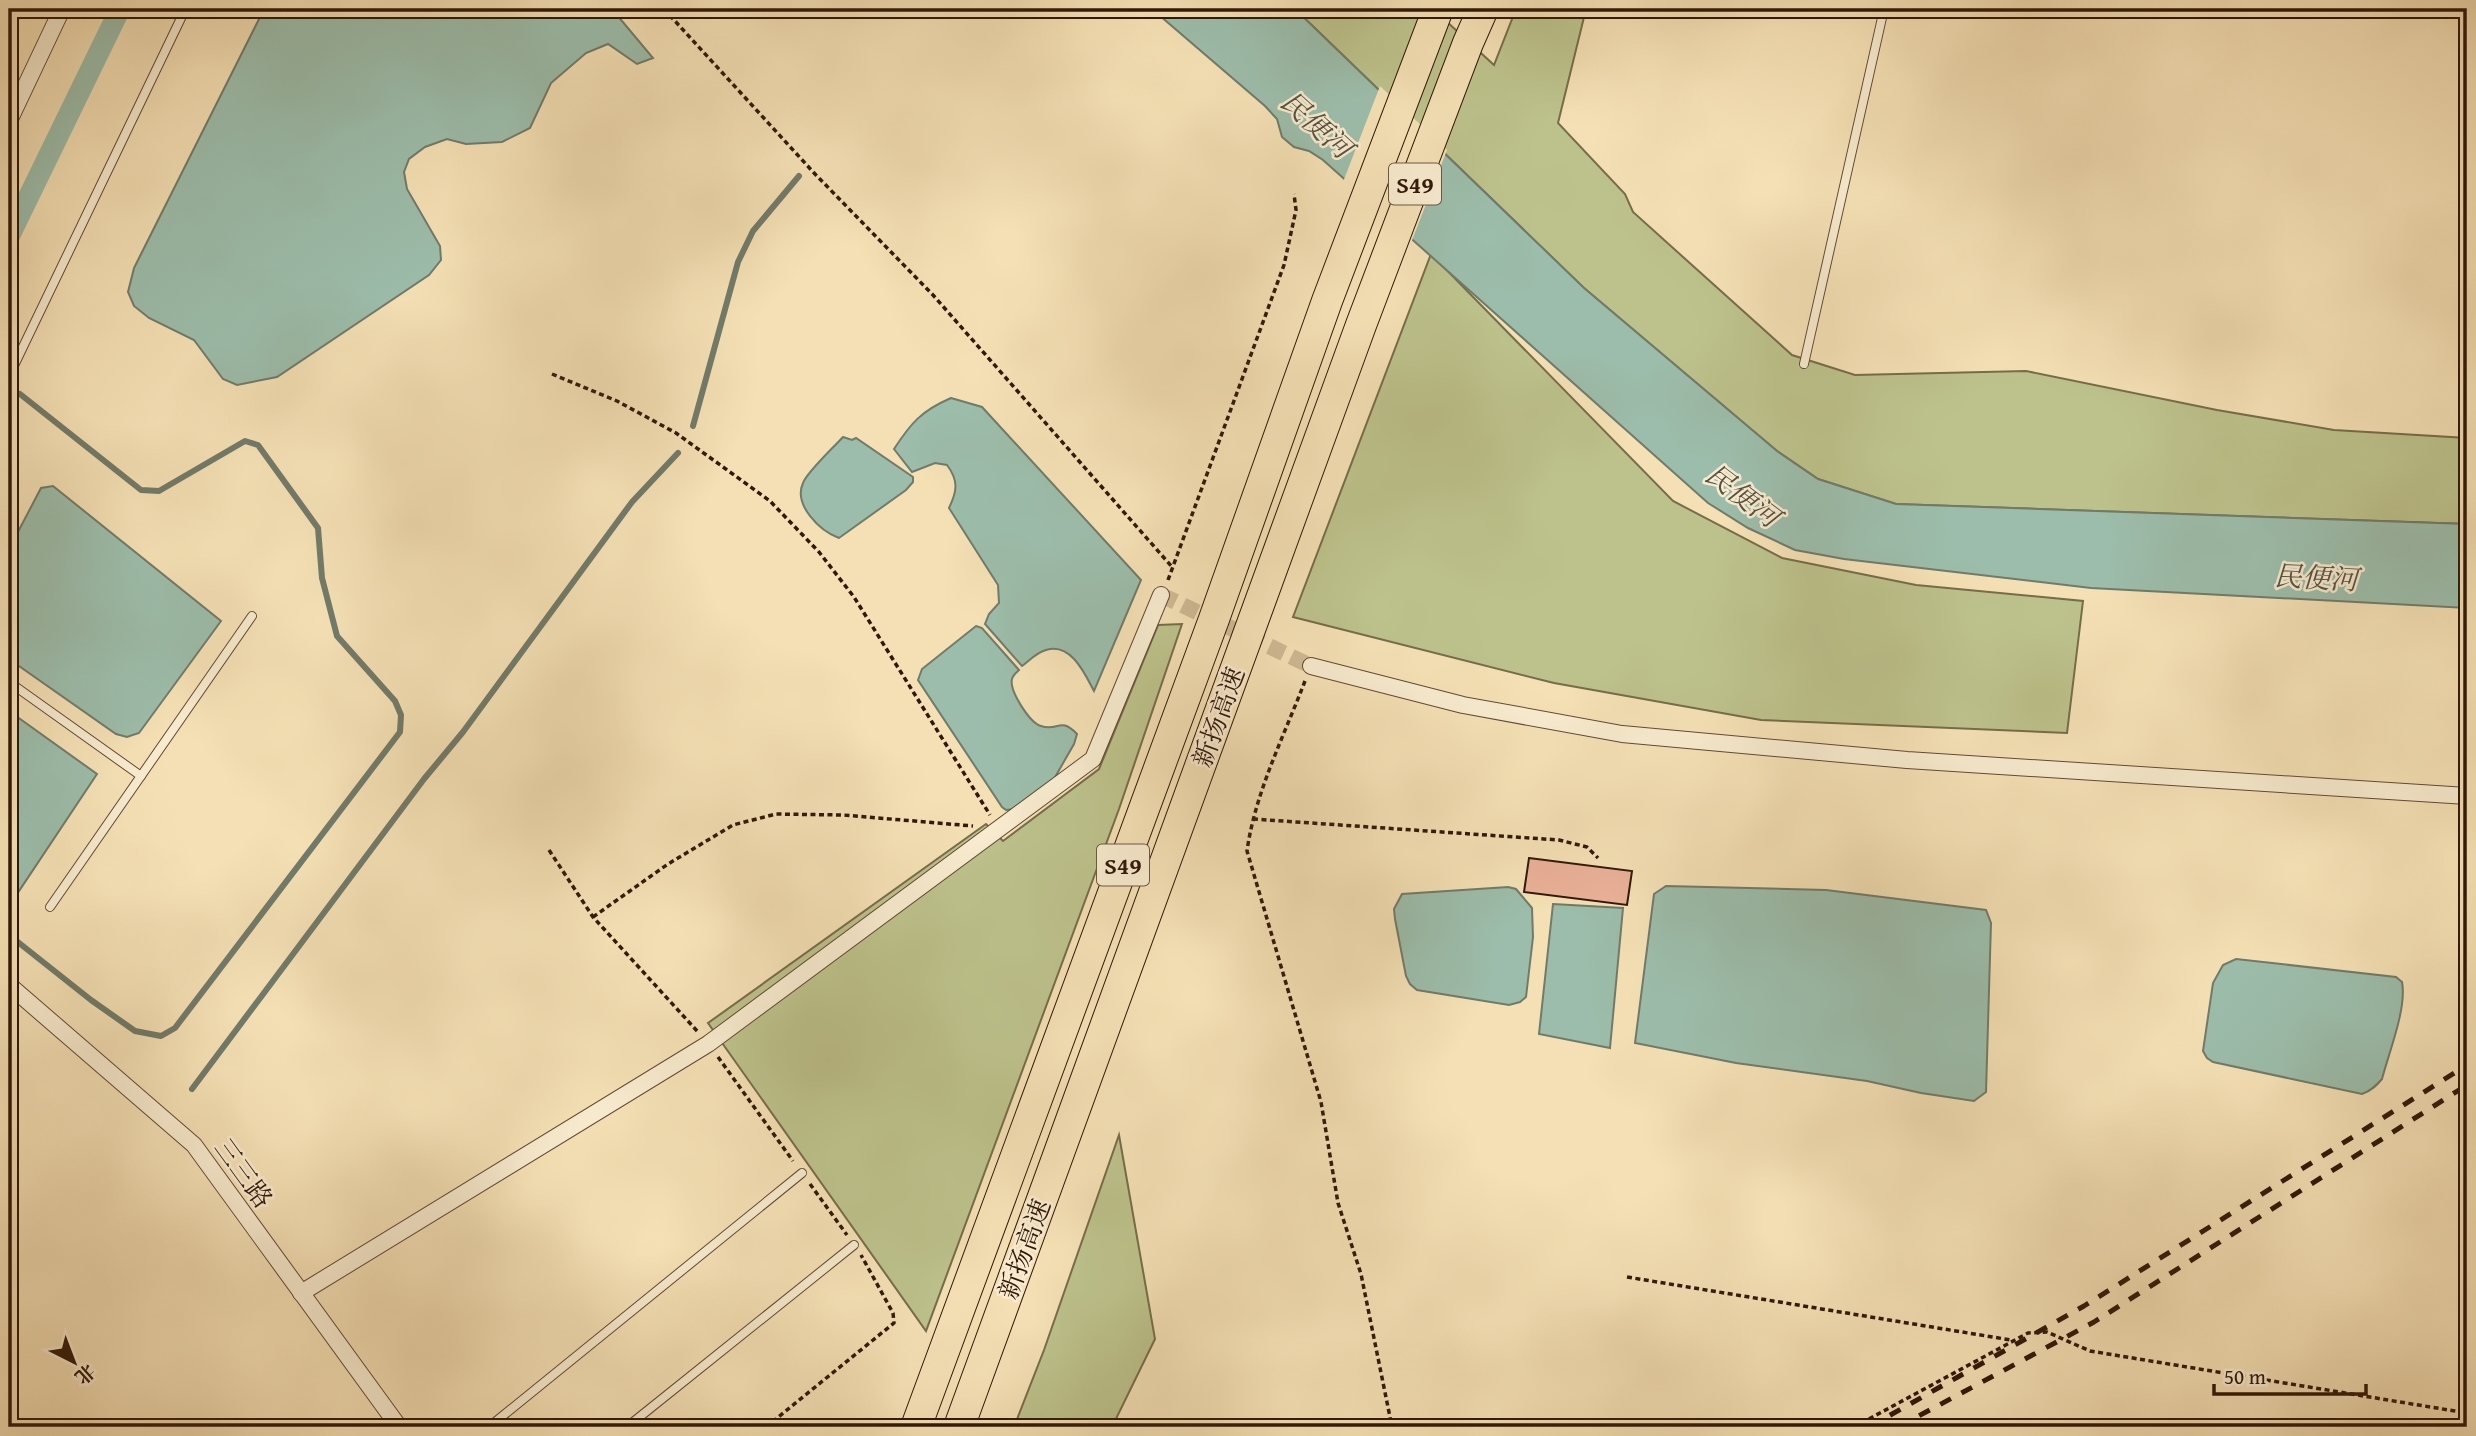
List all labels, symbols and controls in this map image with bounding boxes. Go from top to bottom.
water label: 民便河 [1272,81,1366,171]
road number: S49 [1389,164,1441,204]
water label: 民便河 [1697,453,1793,540]
water label: 民便河 [2273,554,2364,600]
street label: 新扬高速 [1182,661,1254,773]
road number: S49 [1097,844,1149,886]
street label: 三三路 [205,1130,283,1216]
street label: 新扬高速 [988,1193,1060,1305]
north arrow [38,1328,108,1398]
scale bar [2214,1352,2366,1396]
text: 北 [69,1358,102,1391]
text: 50 m [2224,1361,2266,1392]

